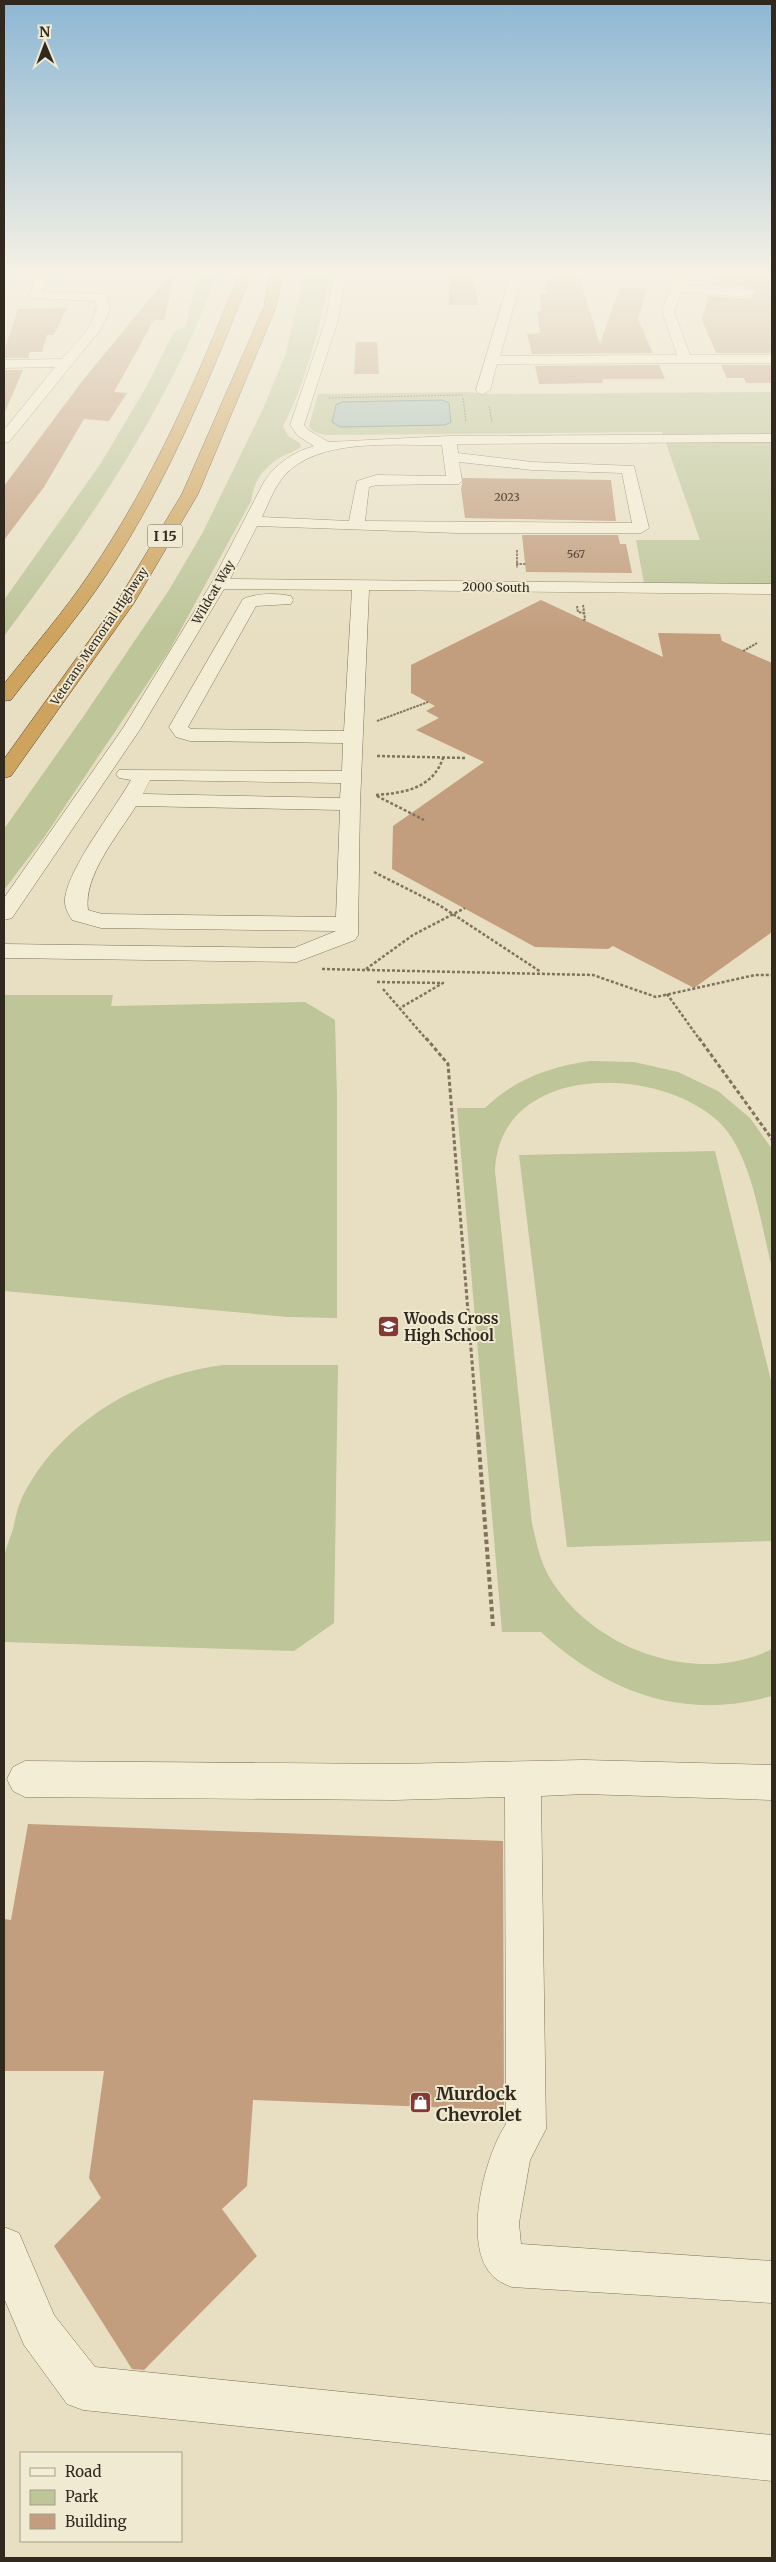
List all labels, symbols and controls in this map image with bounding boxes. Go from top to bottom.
north arrow [20,20,70,70]
text: N [39,23,50,41]
house number: 2023 [494,490,520,504]
road number: I 15 [148,524,182,548]
house number: 567 [567,547,585,561]
street label: Wildcat Way [188,557,237,628]
street label: Veterans Memorial Highway [47,564,151,709]
street label: 2000 South [462,579,530,595]
place label: Woods Cross High School [403,1309,499,1345]
school or university icon: Woods Cross High School [376,1315,400,1339]
place label: Murdock Chevrolet [436,2082,522,2126]
shop icon: Murdock Chevrolet [408,2091,432,2115]
legend [20,2452,182,2542]
text: Road [65,2462,101,2481]
text: Park [65,2487,99,2506]
text: Building [65,2512,127,2531]

